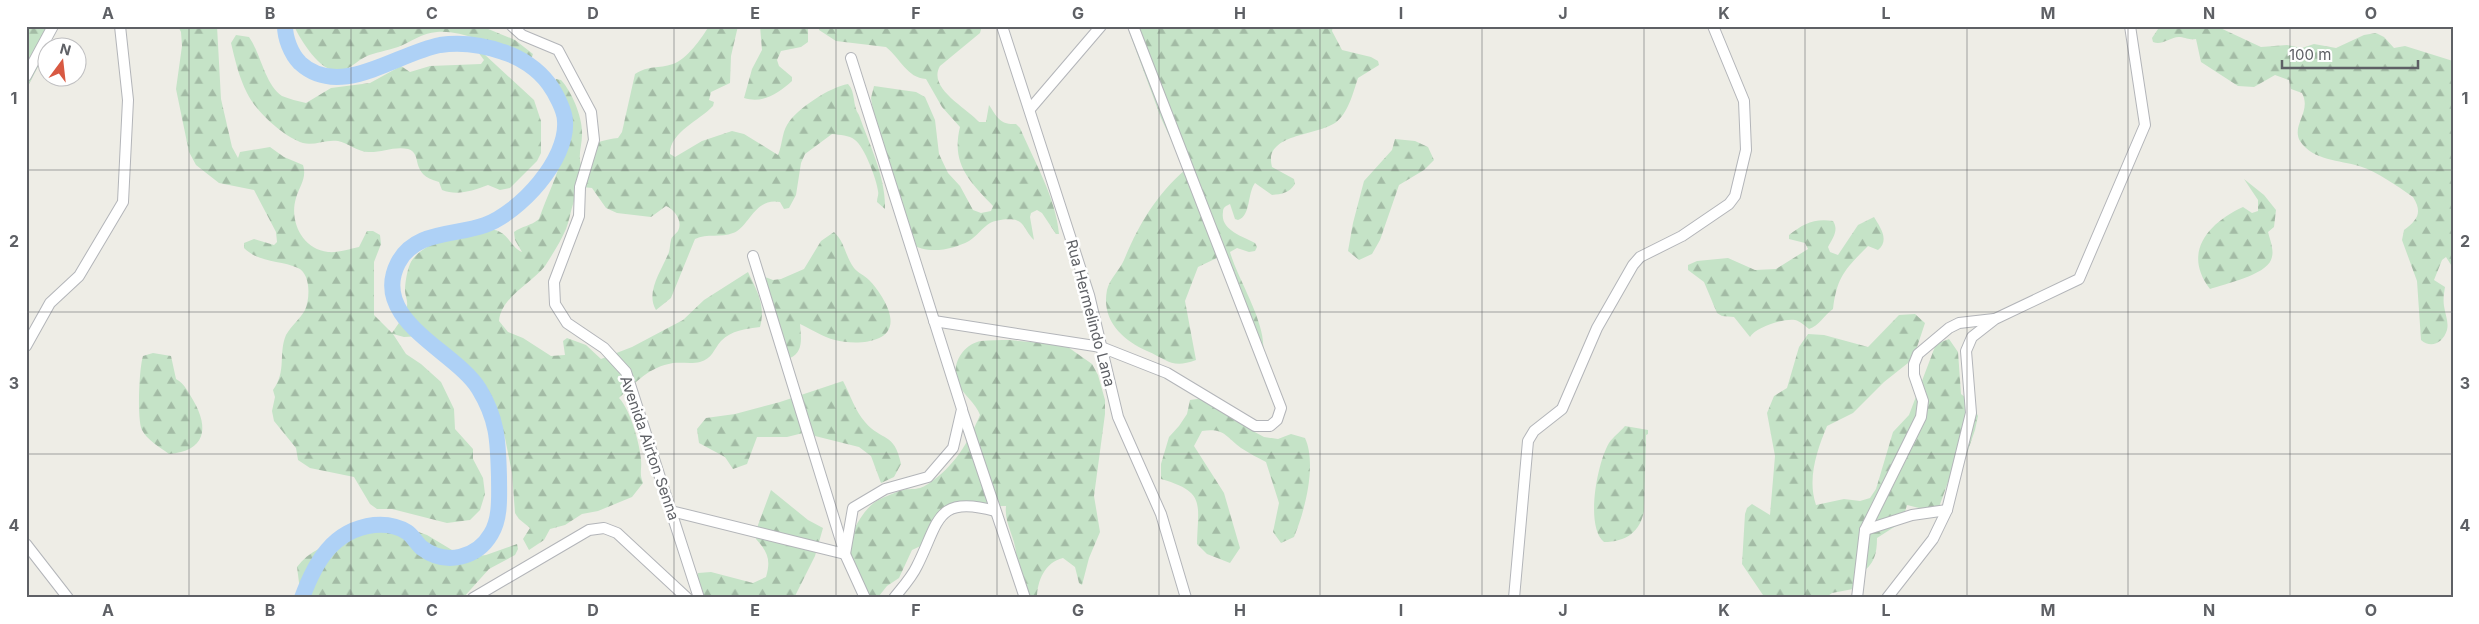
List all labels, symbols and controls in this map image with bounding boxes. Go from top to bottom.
text: A [102,3,114,23]
text: B [265,3,275,23]
text: C [426,3,438,23]
text: D [587,3,599,23]
text: E [750,3,760,23]
text: F [911,3,921,23]
text: G [1072,3,1084,23]
text: H [1234,3,1246,23]
text: I [1399,3,1403,23]
text: J [1558,3,1568,23]
text: K [1718,3,1730,23]
text: L [1881,3,1891,23]
text: M [2041,3,2055,23]
text: N [2203,3,2215,23]
text: O [2365,3,2377,23]
north arrow [38,38,88,88]
scale bar [2282,38,2418,70]
text: N [58,39,73,59]
text: 100 m [2289,45,2331,64]
text: 1 [11,88,17,108]
text: 1 [2462,88,2468,108]
text: 2 [9,231,19,251]
text: 2 [2460,231,2470,251]
street label: Rua Hermelindo Lana [1062,237,1120,389]
text: 3 [9,373,19,393]
street label: Avenida Airton Senna [616,373,684,523]
text: 3 [2460,373,2470,393]
text: 4 [9,515,20,535]
text: 4 [2460,515,2471,535]
text: A [102,600,114,620]
text: B [265,600,275,620]
text: C [426,600,438,620]
text: D [587,600,599,620]
text: E [750,600,760,620]
text: F [911,600,921,620]
text: G [1072,600,1084,620]
text: H [1234,600,1246,620]
text: I [1399,600,1403,620]
text: J [1558,600,1568,620]
text: K [1718,600,1730,620]
text: L [1881,600,1891,620]
text: M [2041,600,2055,620]
text: N [2203,600,2215,620]
text: O [2365,600,2377,620]

